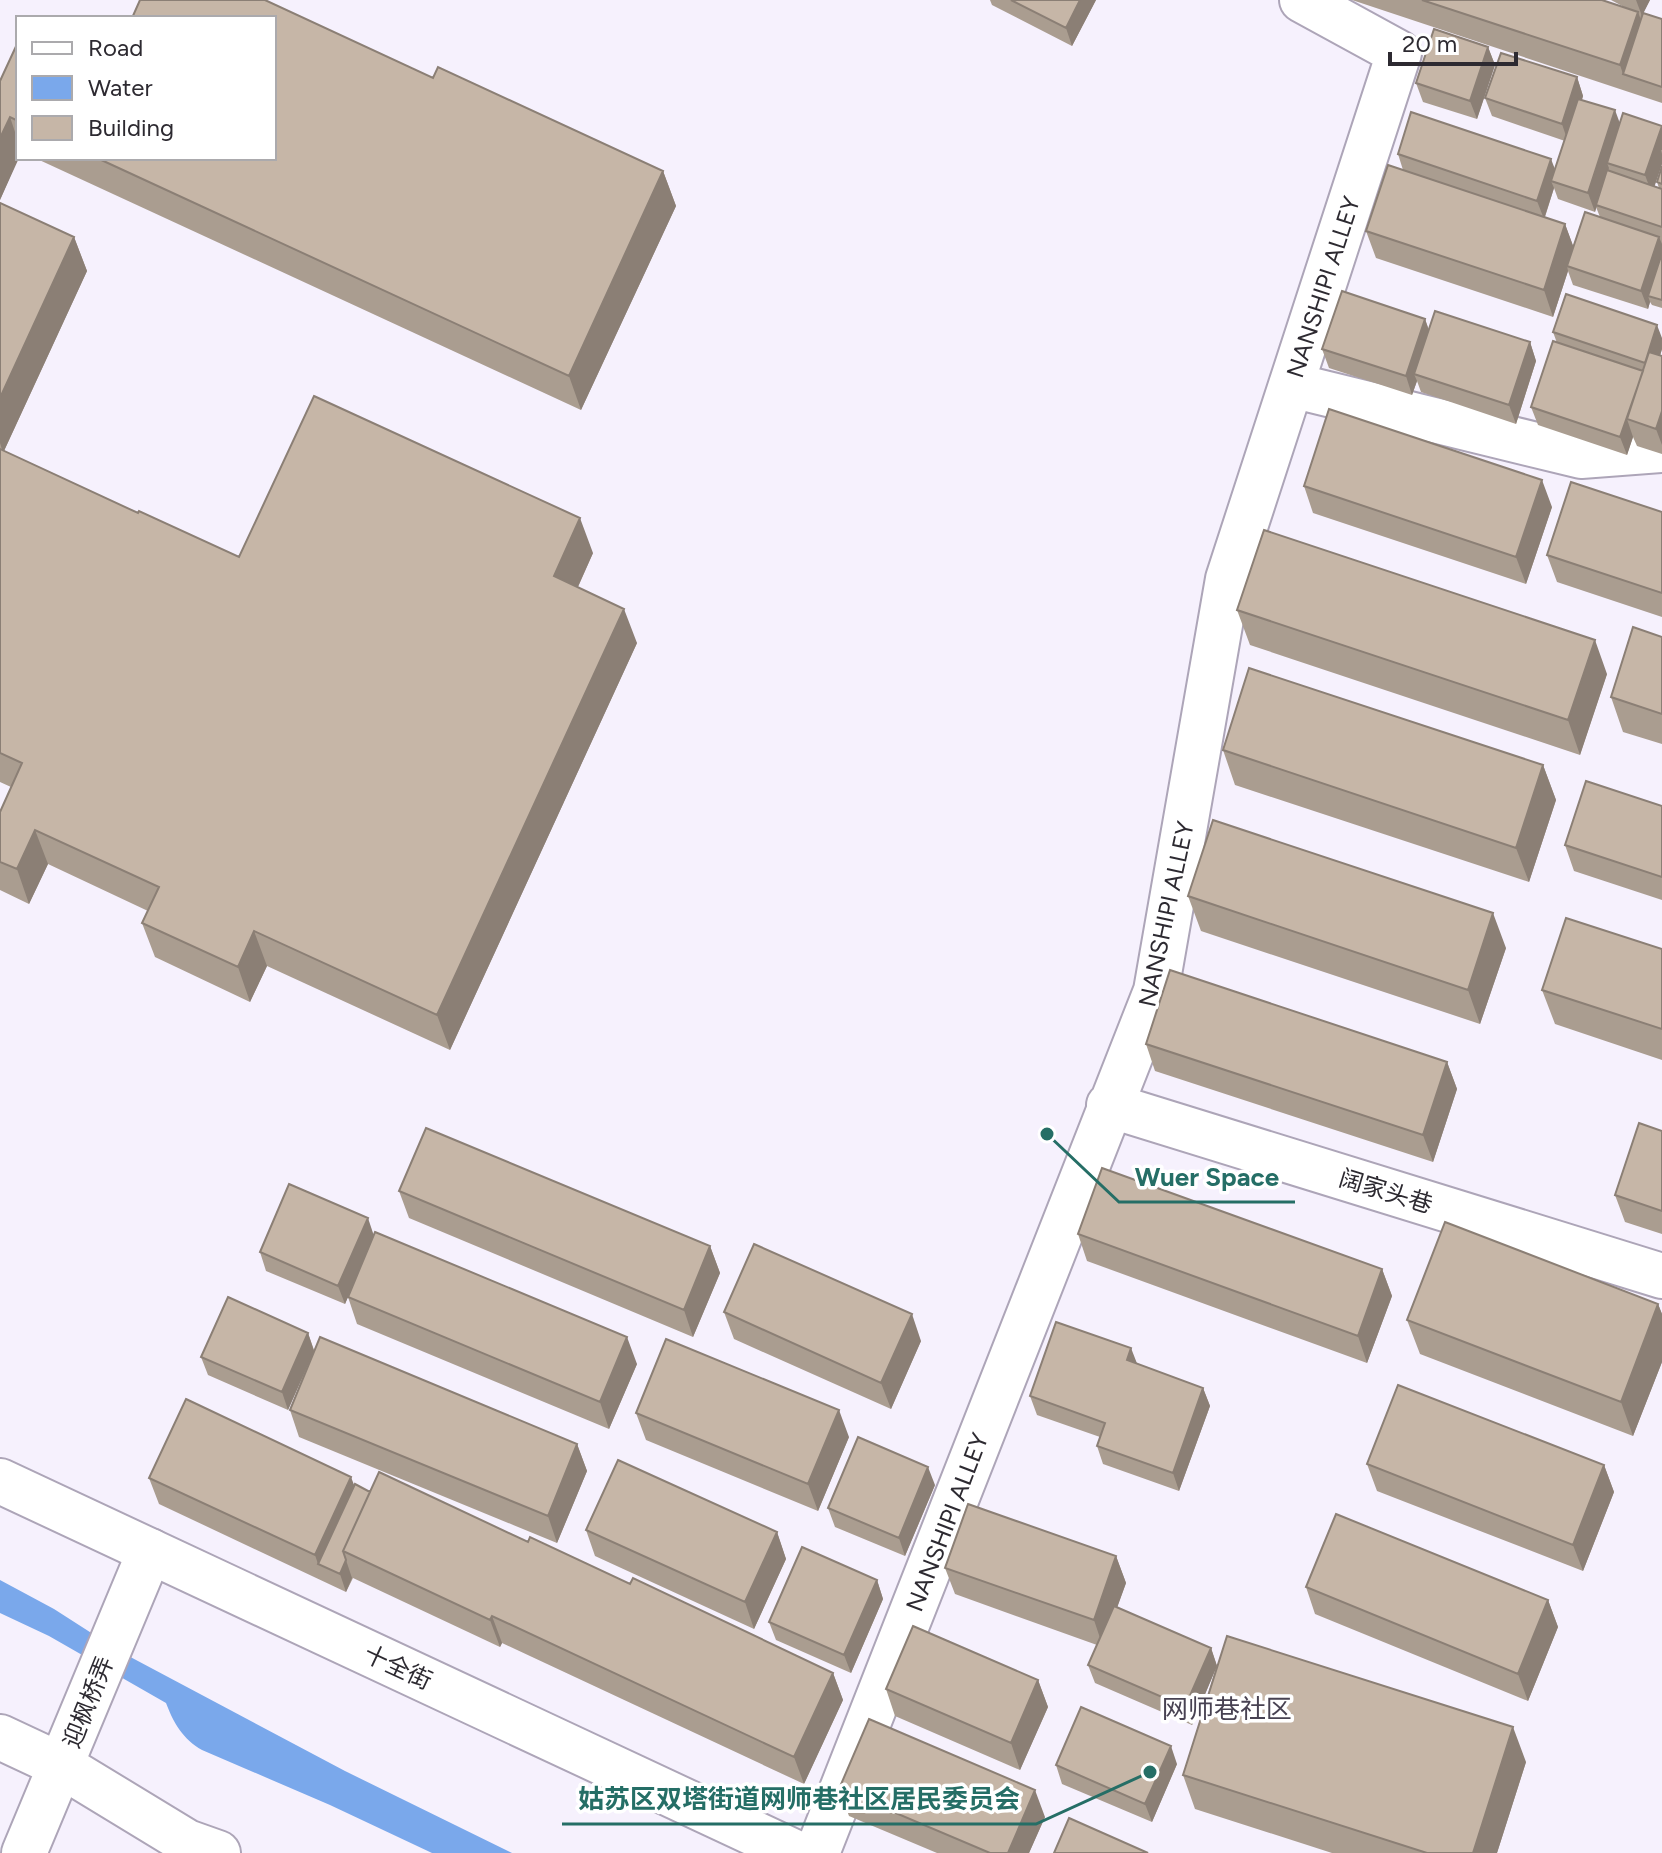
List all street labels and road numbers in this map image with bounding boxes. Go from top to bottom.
street label: NANSHIPI ALLEY [1280,192,1366,381]
street label: NANSHIPI ALLEY [1132,818,1200,1009]
street label: 阔家头巷 [1336,1163,1436,1219]
street label: NANSHIPI ALLEY [900,1428,995,1615]
street label: 十全街 [359,1639,437,1695]
street label: 迎枫桥弄 [57,1652,119,1752]

